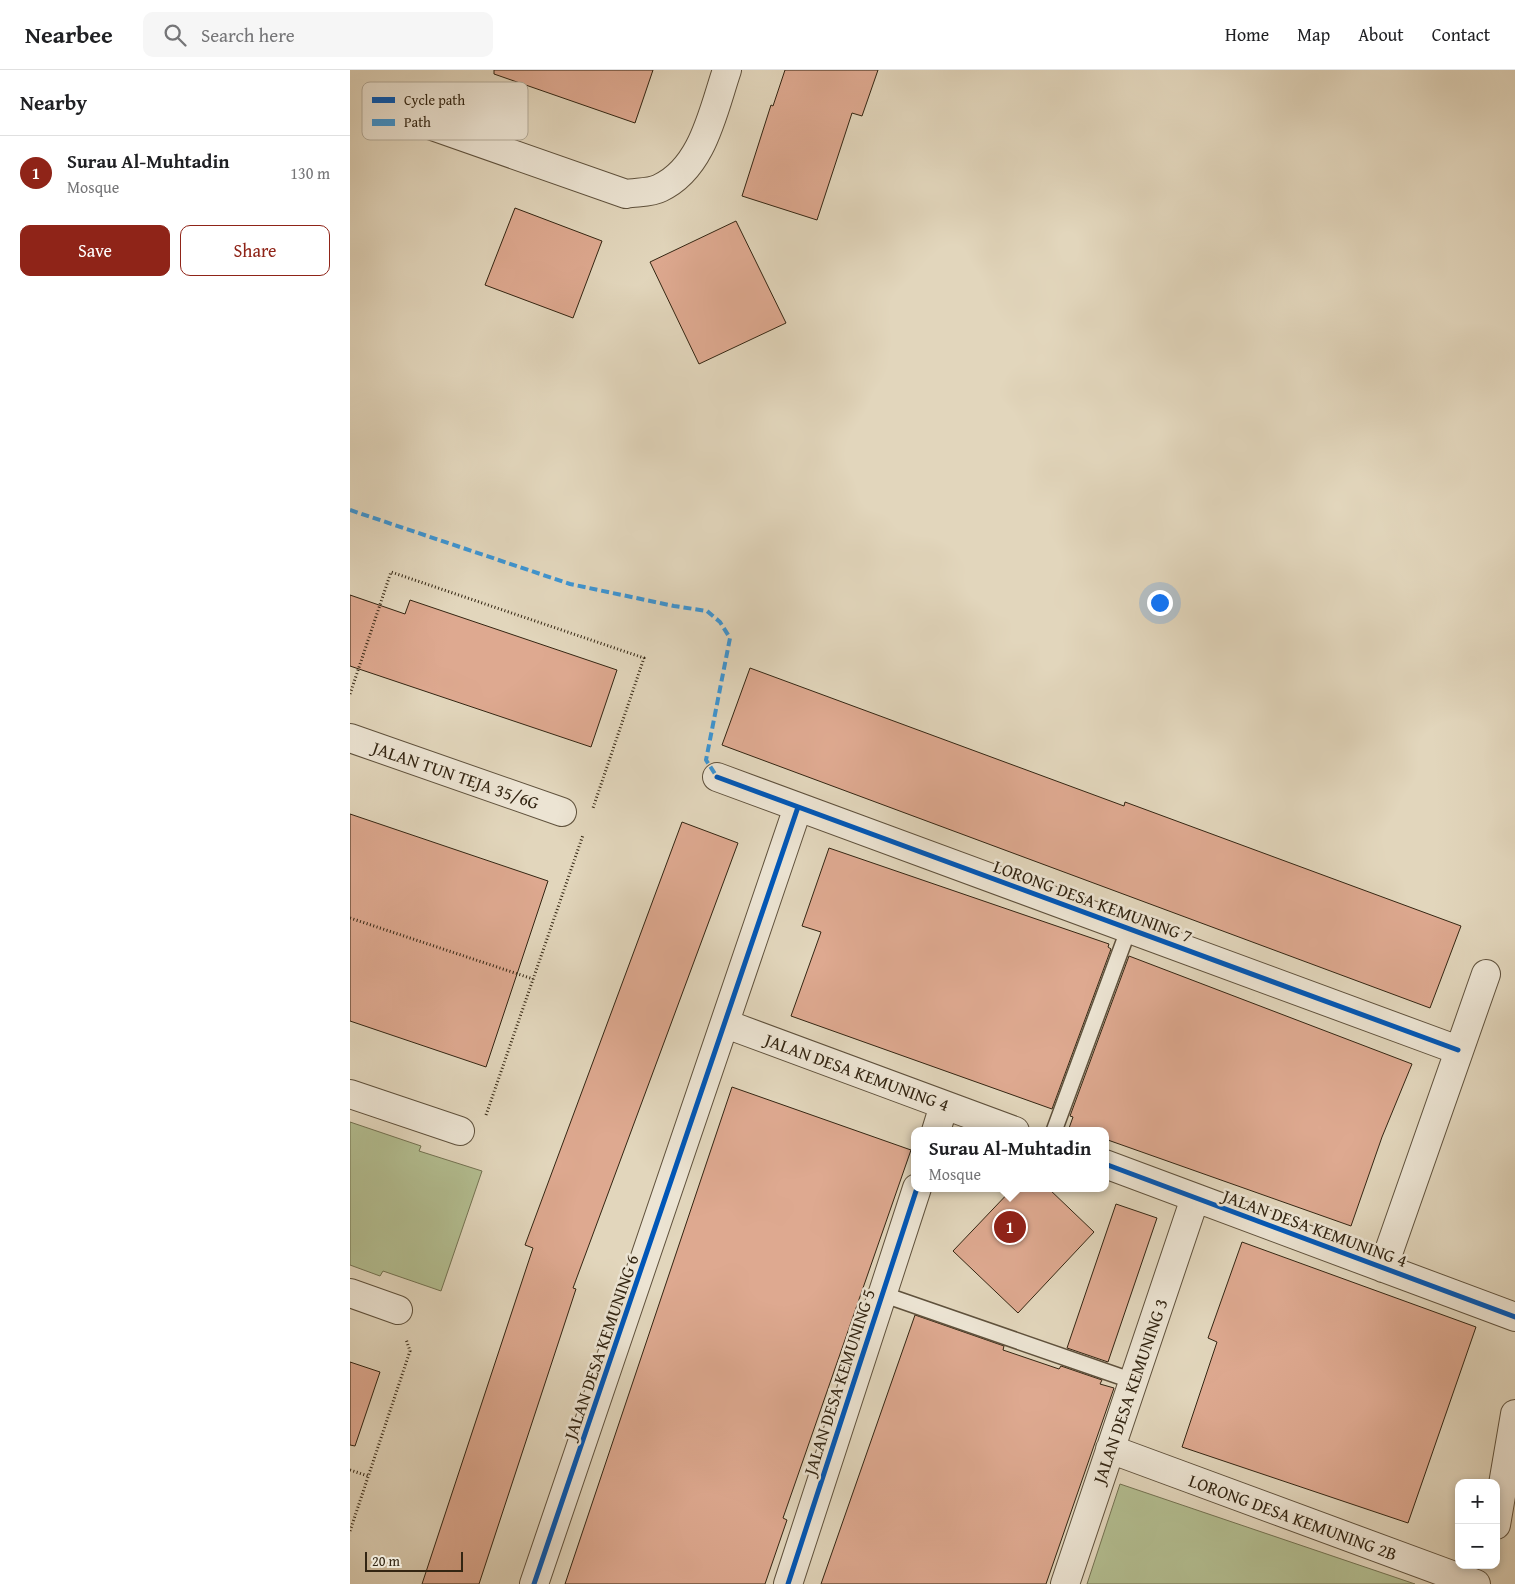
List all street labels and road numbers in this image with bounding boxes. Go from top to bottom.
street label: JALAN TUN TEJA 35/6G [367,733,543,816]
street label: LORONG DESA KEMUNING 7 [990,852,1196,950]
street label: JALAN DESA KEMUNING 4 [759,1025,953,1118]
street label: JALAN DESA KEMUNING 4 [1217,1181,1411,1274]
street label: JALAN DESA KEMUNING 6 [556,1251,645,1445]
street label: JALAN DESA KEMUNING 5 [796,1285,882,1481]
street label: JALAN DESA KEMUNING 3 [1085,1295,1174,1489]
street label: LORONG DESA KEMUNING 2B [1185,1467,1401,1567]

